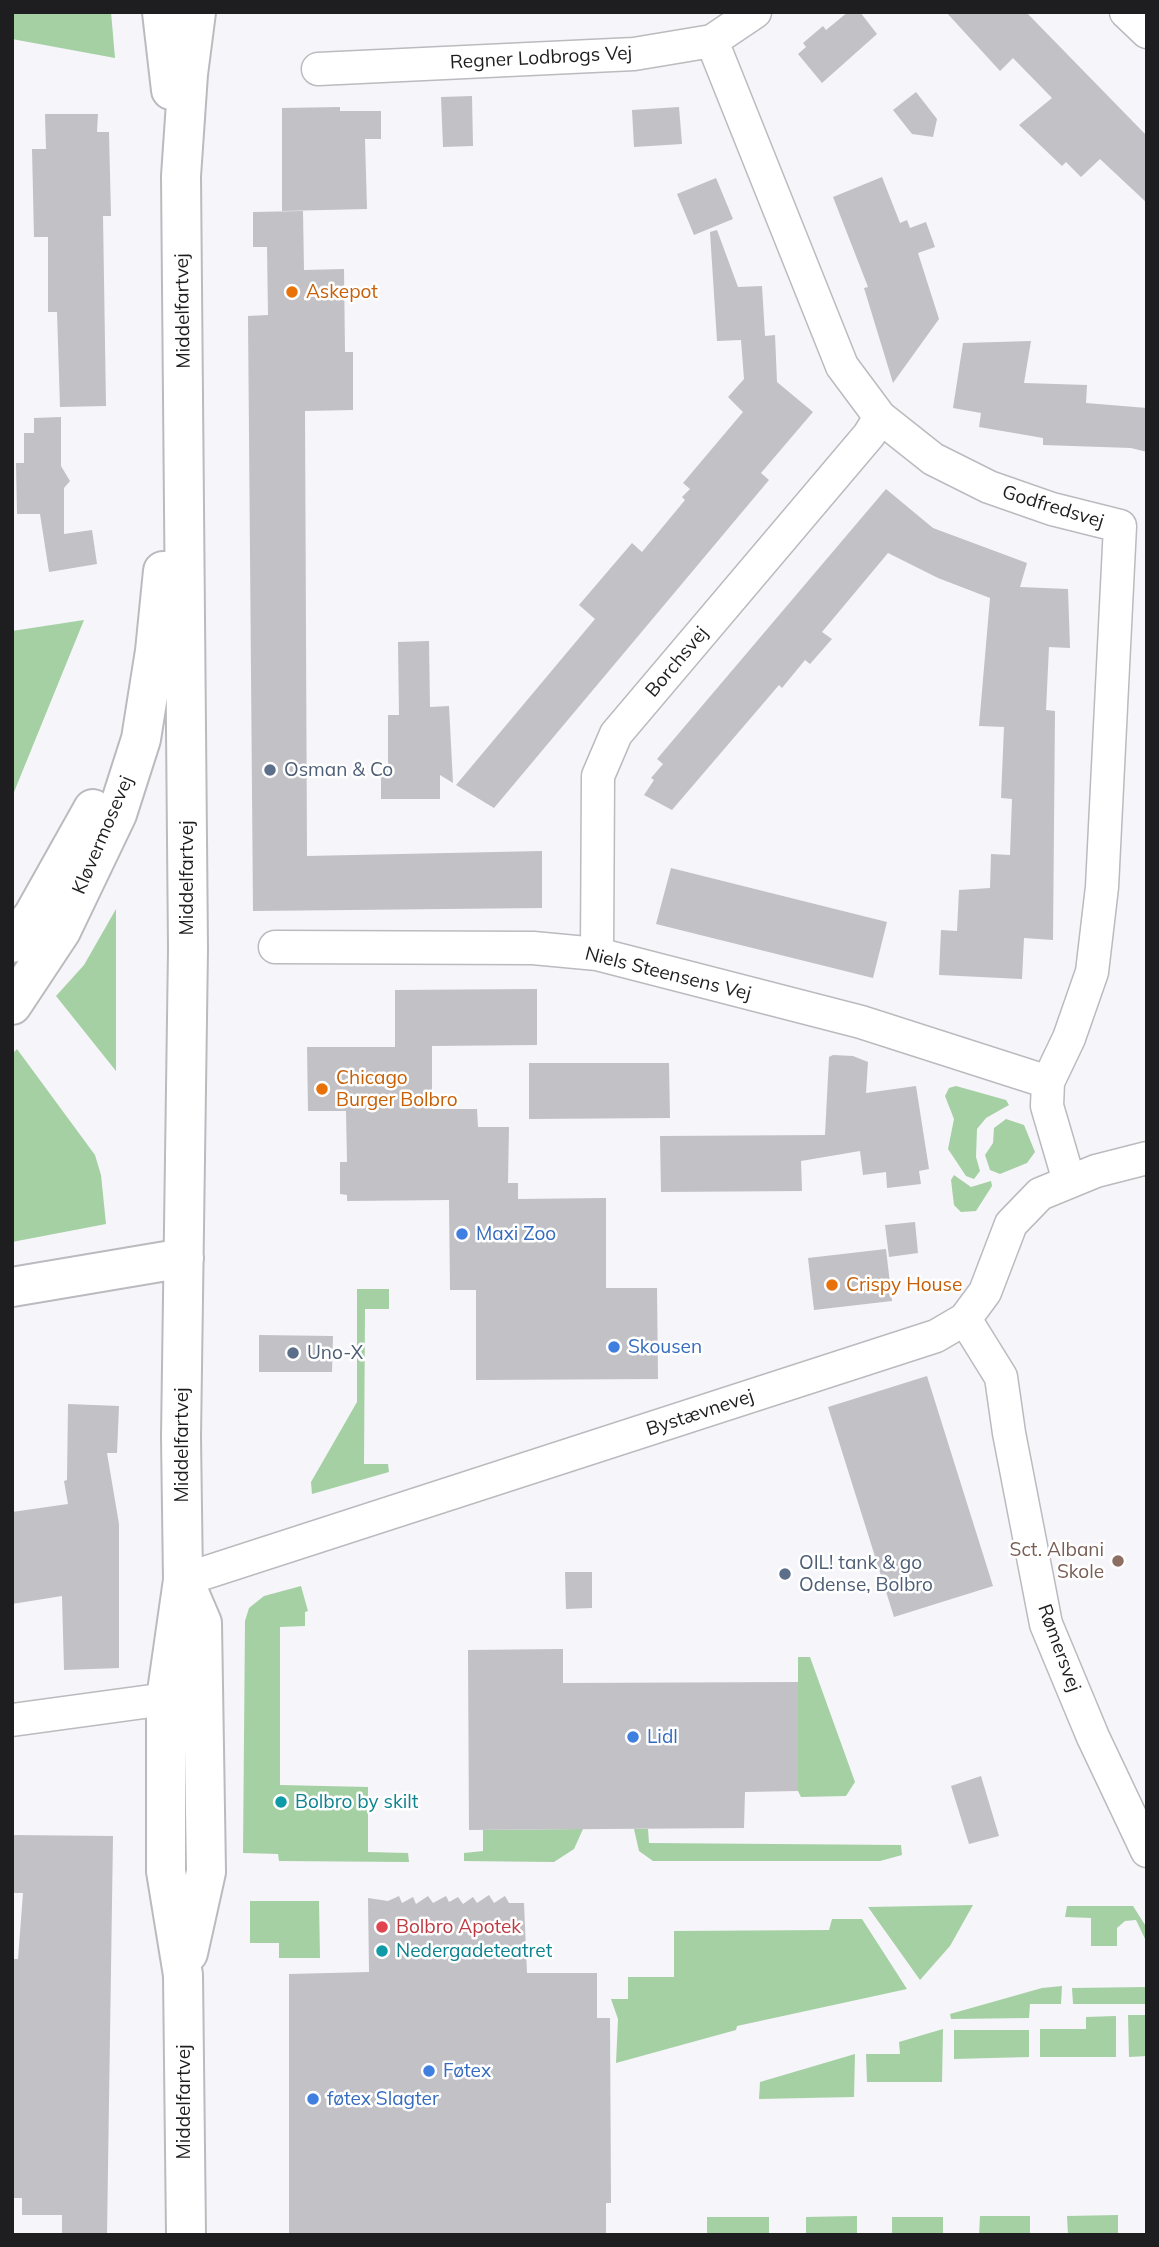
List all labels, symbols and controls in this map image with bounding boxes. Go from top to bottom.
street label: Regner Lodbrogs Vej [449,42,633,74]
street label: Middelfartvej [171,253,195,369]
place label: Askepot [306,281,378,303]
marker: Askepot [284,284,300,300]
street label: Godfredsvej [999,481,1107,533]
street label: Borchsvej [641,622,713,702]
place label: Osman & Co [284,759,393,781]
marker: Osman & Co [262,762,278,778]
street label: Kløvermosevej [68,772,138,898]
street label: Middelfartvej [176,820,198,936]
street label: Niels Steensens Vej [583,942,753,1006]
place label: Chicago Burger Bolbro [336,1067,458,1111]
marker: Chicago Burger Bolbro [314,1081,330,1097]
place label: Maxi Zoo [476,1223,556,1245]
marker: Maxi Zoo [454,1226,470,1242]
place label: Crispy House [846,1274,962,1296]
marker: Crispy House [824,1277,840,1293]
place label: Skousen [628,1336,702,1358]
marker: Skousen [606,1339,622,1355]
place label: Uno-X [307,1342,363,1364]
marker: Uno-X [285,1345,301,1361]
street label: Bystævnevej [643,1385,757,1441]
street label: Middelfartvej [171,1387,193,1503]
place label: Sct. Albani Skole [1010,1539,1104,1583]
place label: OIL! tank & go Odense, Bolbro [799,1552,933,1596]
marker: Sct. Albani Skole [1110,1553,1126,1569]
marker: OIL! tank & go Odense, Bolbro [777,1566,793,1582]
street label: Rømersvej [1033,1601,1085,1695]
place label: Lidl [647,1726,678,1748]
marker: Lidl [625,1729,641,1745]
place label: Bolbro by skilt [295,1791,418,1813]
marker: Bolbro by skilt [273,1794,289,1810]
place label: Bolbro Apotek [396,1916,521,1938]
marker: Bolbro Apotek [374,1919,390,1935]
place label: Nedergadeteatret [396,1940,552,1962]
marker: Nedergadeteatret [374,1943,390,1959]
street label: Middelfartvej [173,2044,195,2160]
place label: Føtex [443,2060,491,2082]
marker: Føtex [421,2063,437,2079]
place label: føtex Slagter [327,2088,439,2110]
marker: føtex Slagter [305,2091,321,2107]

